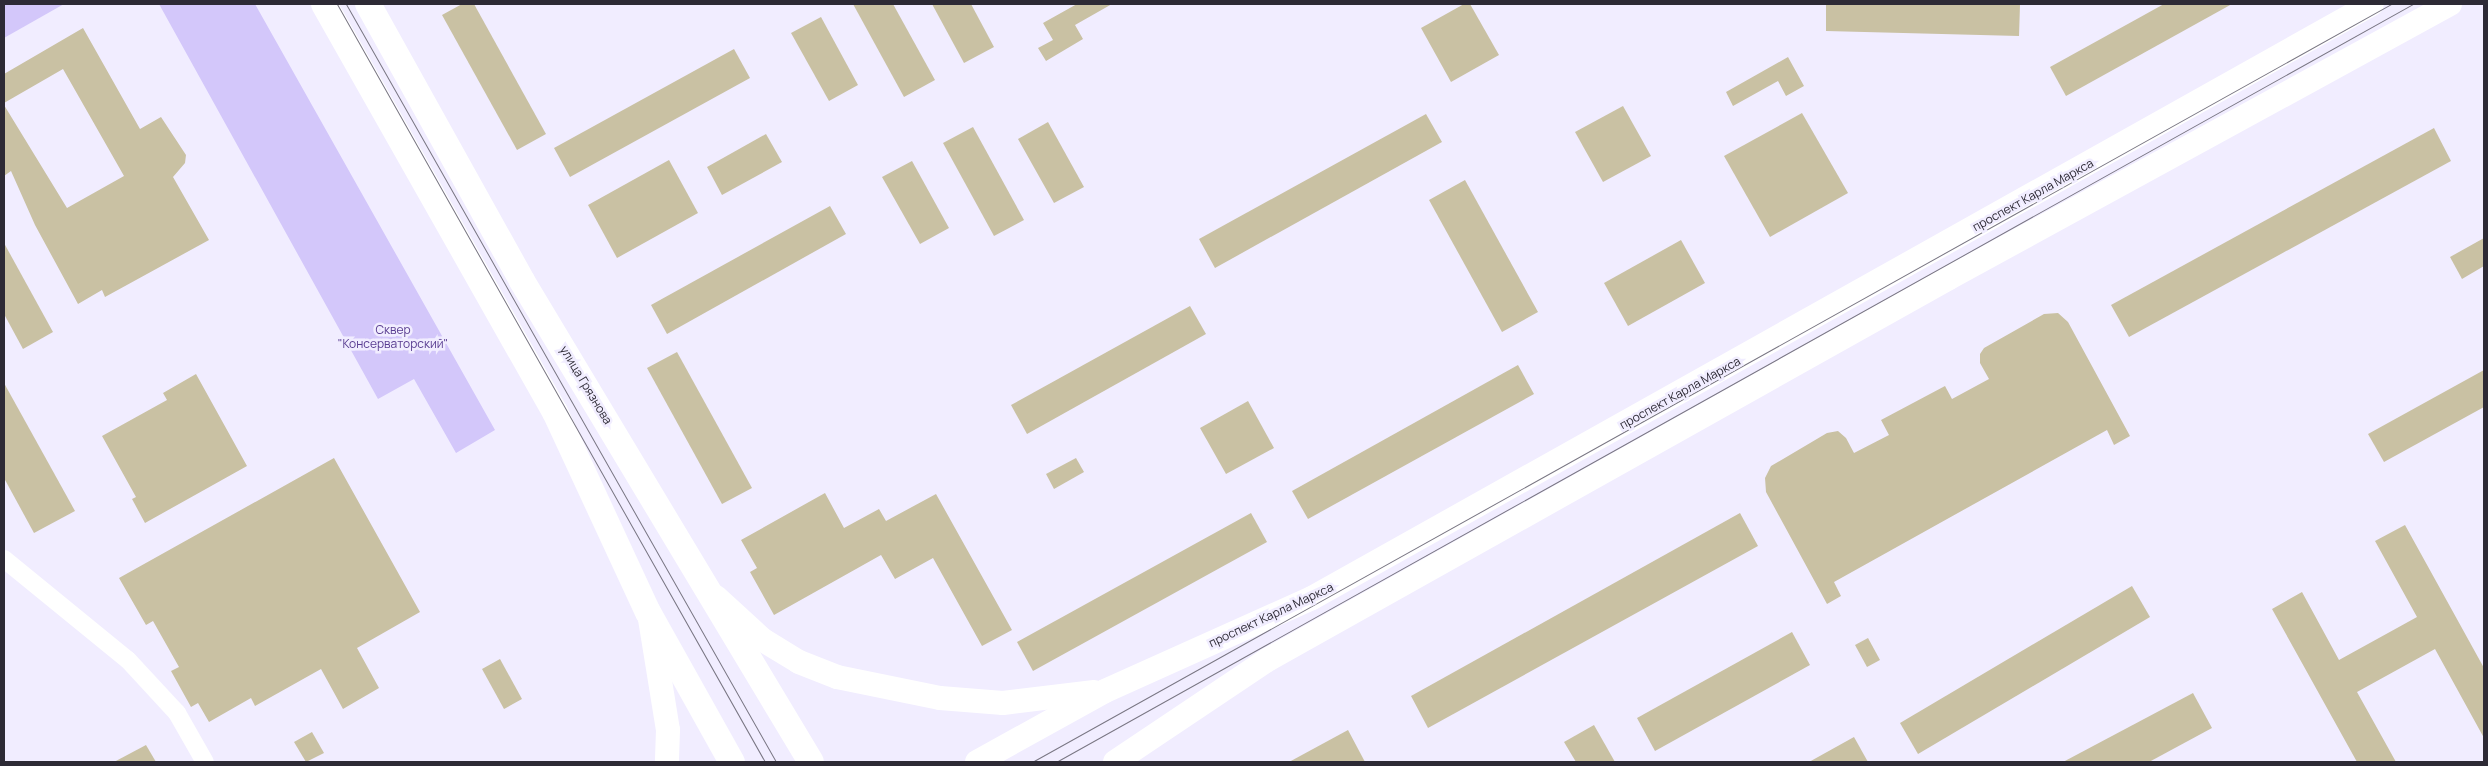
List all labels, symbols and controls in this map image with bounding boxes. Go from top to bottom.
street label: проспект Карла Маркса [1970,156,2096,234]
park label: Сквер "Консерваторский" [338,323,448,351]
street label: улица Грязнова [557,343,615,427]
street label: проспект Карла Маркса [1617,354,1743,432]
street label: проспект Карла Маркса [1206,580,1336,650]

